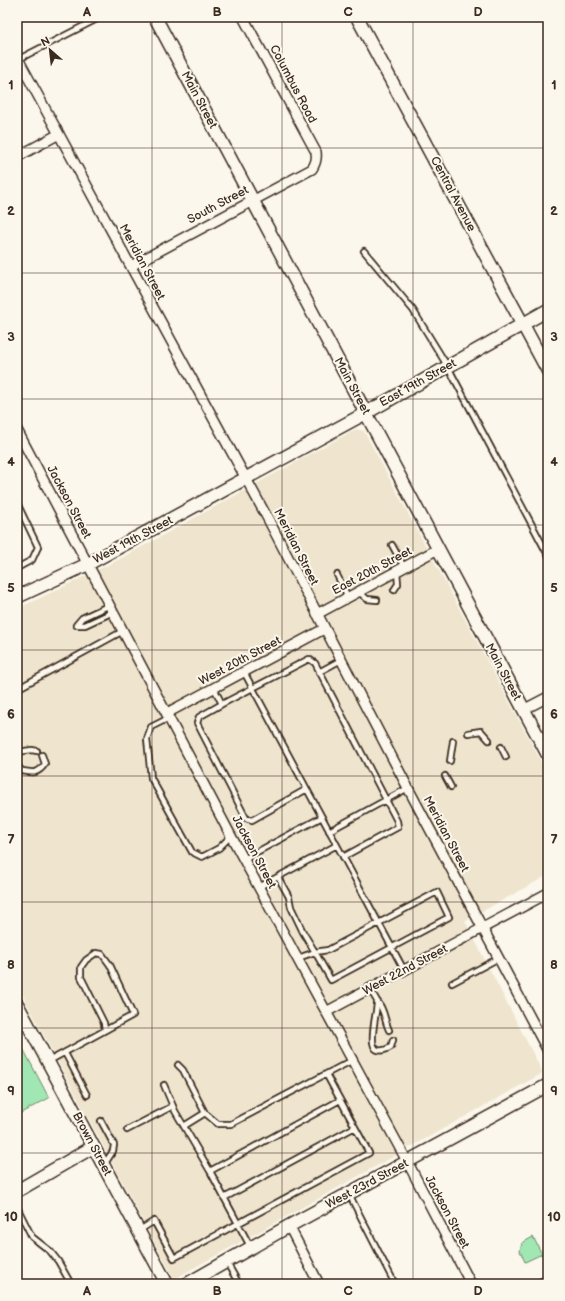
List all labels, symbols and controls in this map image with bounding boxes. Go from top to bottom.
text: A [82,4,91,20]
text: B [212,4,222,20]
text: C [343,4,353,20]
text: D [473,4,483,20]
north arrow [30,30,70,70]
text: N [39,34,52,49]
street label: Columbus Road [266,42,320,126]
street label: Main Street [178,69,220,131]
text: 1 [8,77,14,93]
text: 1 [551,77,557,93]
street label: Central Avenue [427,154,479,234]
street label: South Street [185,183,251,227]
text: 2 [7,203,15,219]
text: 2 [550,203,558,219]
street label: Meridian Street [116,221,168,303]
text: 3 [7,329,15,345]
text: 3 [550,329,558,345]
street label: Main Street [331,355,373,417]
street label: East 19th Street [377,356,459,410]
text: 4 [7,454,15,470]
text: 4 [550,454,558,470]
street label: Jackson Street [43,463,95,541]
street label: Meridian Street [270,506,322,588]
street label: West 19th Street [91,513,176,567]
street label: East 20th Street [330,544,415,598]
text: 5 [7,580,15,596]
text: 5 [550,580,558,596]
street label: West 20th Street [196,633,284,689]
street label: Main Street [482,641,524,703]
text: 6 [7,706,15,722]
text: 6 [550,706,558,722]
street label: Meridian Street [420,793,472,875]
street label: Jackson Street [228,813,280,891]
text: 7 [7,832,15,848]
text: 7 [550,832,558,848]
street label: West 22nd Street [360,941,450,999]
text: 8 [7,957,15,973]
text: 8 [550,957,558,973]
text: 9 [7,1083,15,1099]
text: 9 [550,1083,558,1099]
street label: Brown Street [69,1110,115,1179]
street label: West 23rd Street [323,1156,411,1212]
street label: Jackson Street [421,1173,473,1251]
text: 10 [4,1209,18,1225]
text: 10 [547,1209,561,1225]
text: A [82,1283,91,1299]
text: B [212,1283,222,1299]
text: C [343,1283,353,1299]
text: D [473,1283,483,1299]

